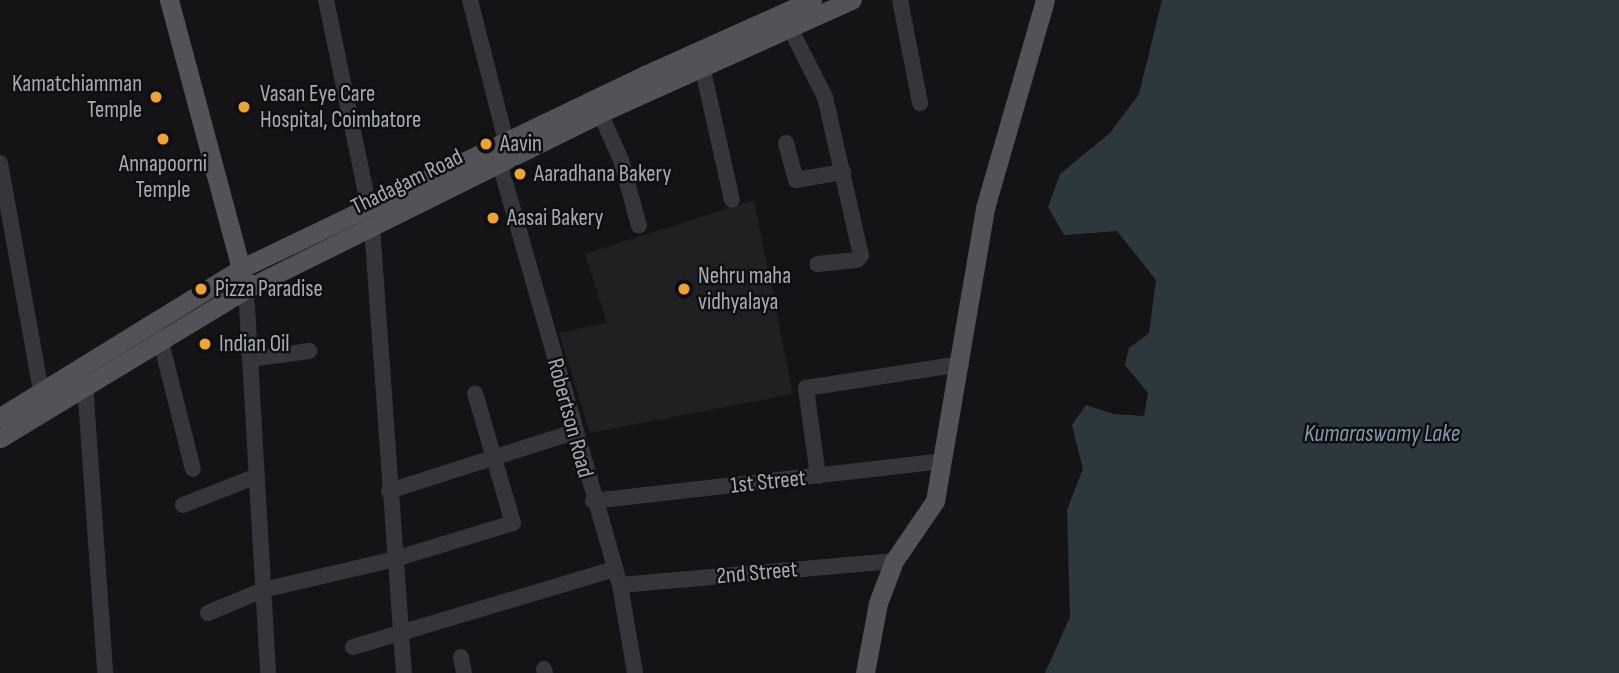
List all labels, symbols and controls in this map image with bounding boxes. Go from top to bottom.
place label: Kamatchiamman Temple [12,70,142,124]
place label: Vasan Eye Care Hospital, Coimbatore [260,80,421,134]
marker: Kamatchiamman Temple [148,89,164,105]
marker: Vasan Eye Care Hospital, Coimbatore [234,97,254,117]
place label: Aavin [500,130,542,158]
marker: Annapoorni Temple [155,131,171,147]
marker: Aavin [478,136,494,152]
street label: Thadagam Road [347,143,467,221]
place label: Annapoorni Temple [119,150,207,204]
place label: Aaradhana Bakery [534,160,671,188]
marker: Aaradhana Bakery [512,166,528,182]
place label: Aasai Bakery [507,204,603,232]
marker: Aasai Bakery [485,210,501,226]
place label: Nehru maha vidhyalaya [698,262,791,316]
place label: Pizza Paradise [215,275,323,303]
marker: Pizza Paradise [193,281,209,297]
marker: Nehru maha vidhyalaya [676,281,692,297]
place label: Indian Oil [219,330,290,358]
marker: Indian Oil [197,336,213,352]
street label: Robertson Road [541,355,599,481]
water label: Kumaraswamy Lake [1304,420,1460,448]
street label: 1st Street [729,464,807,500]
street label: 2nd Street [715,556,799,590]

